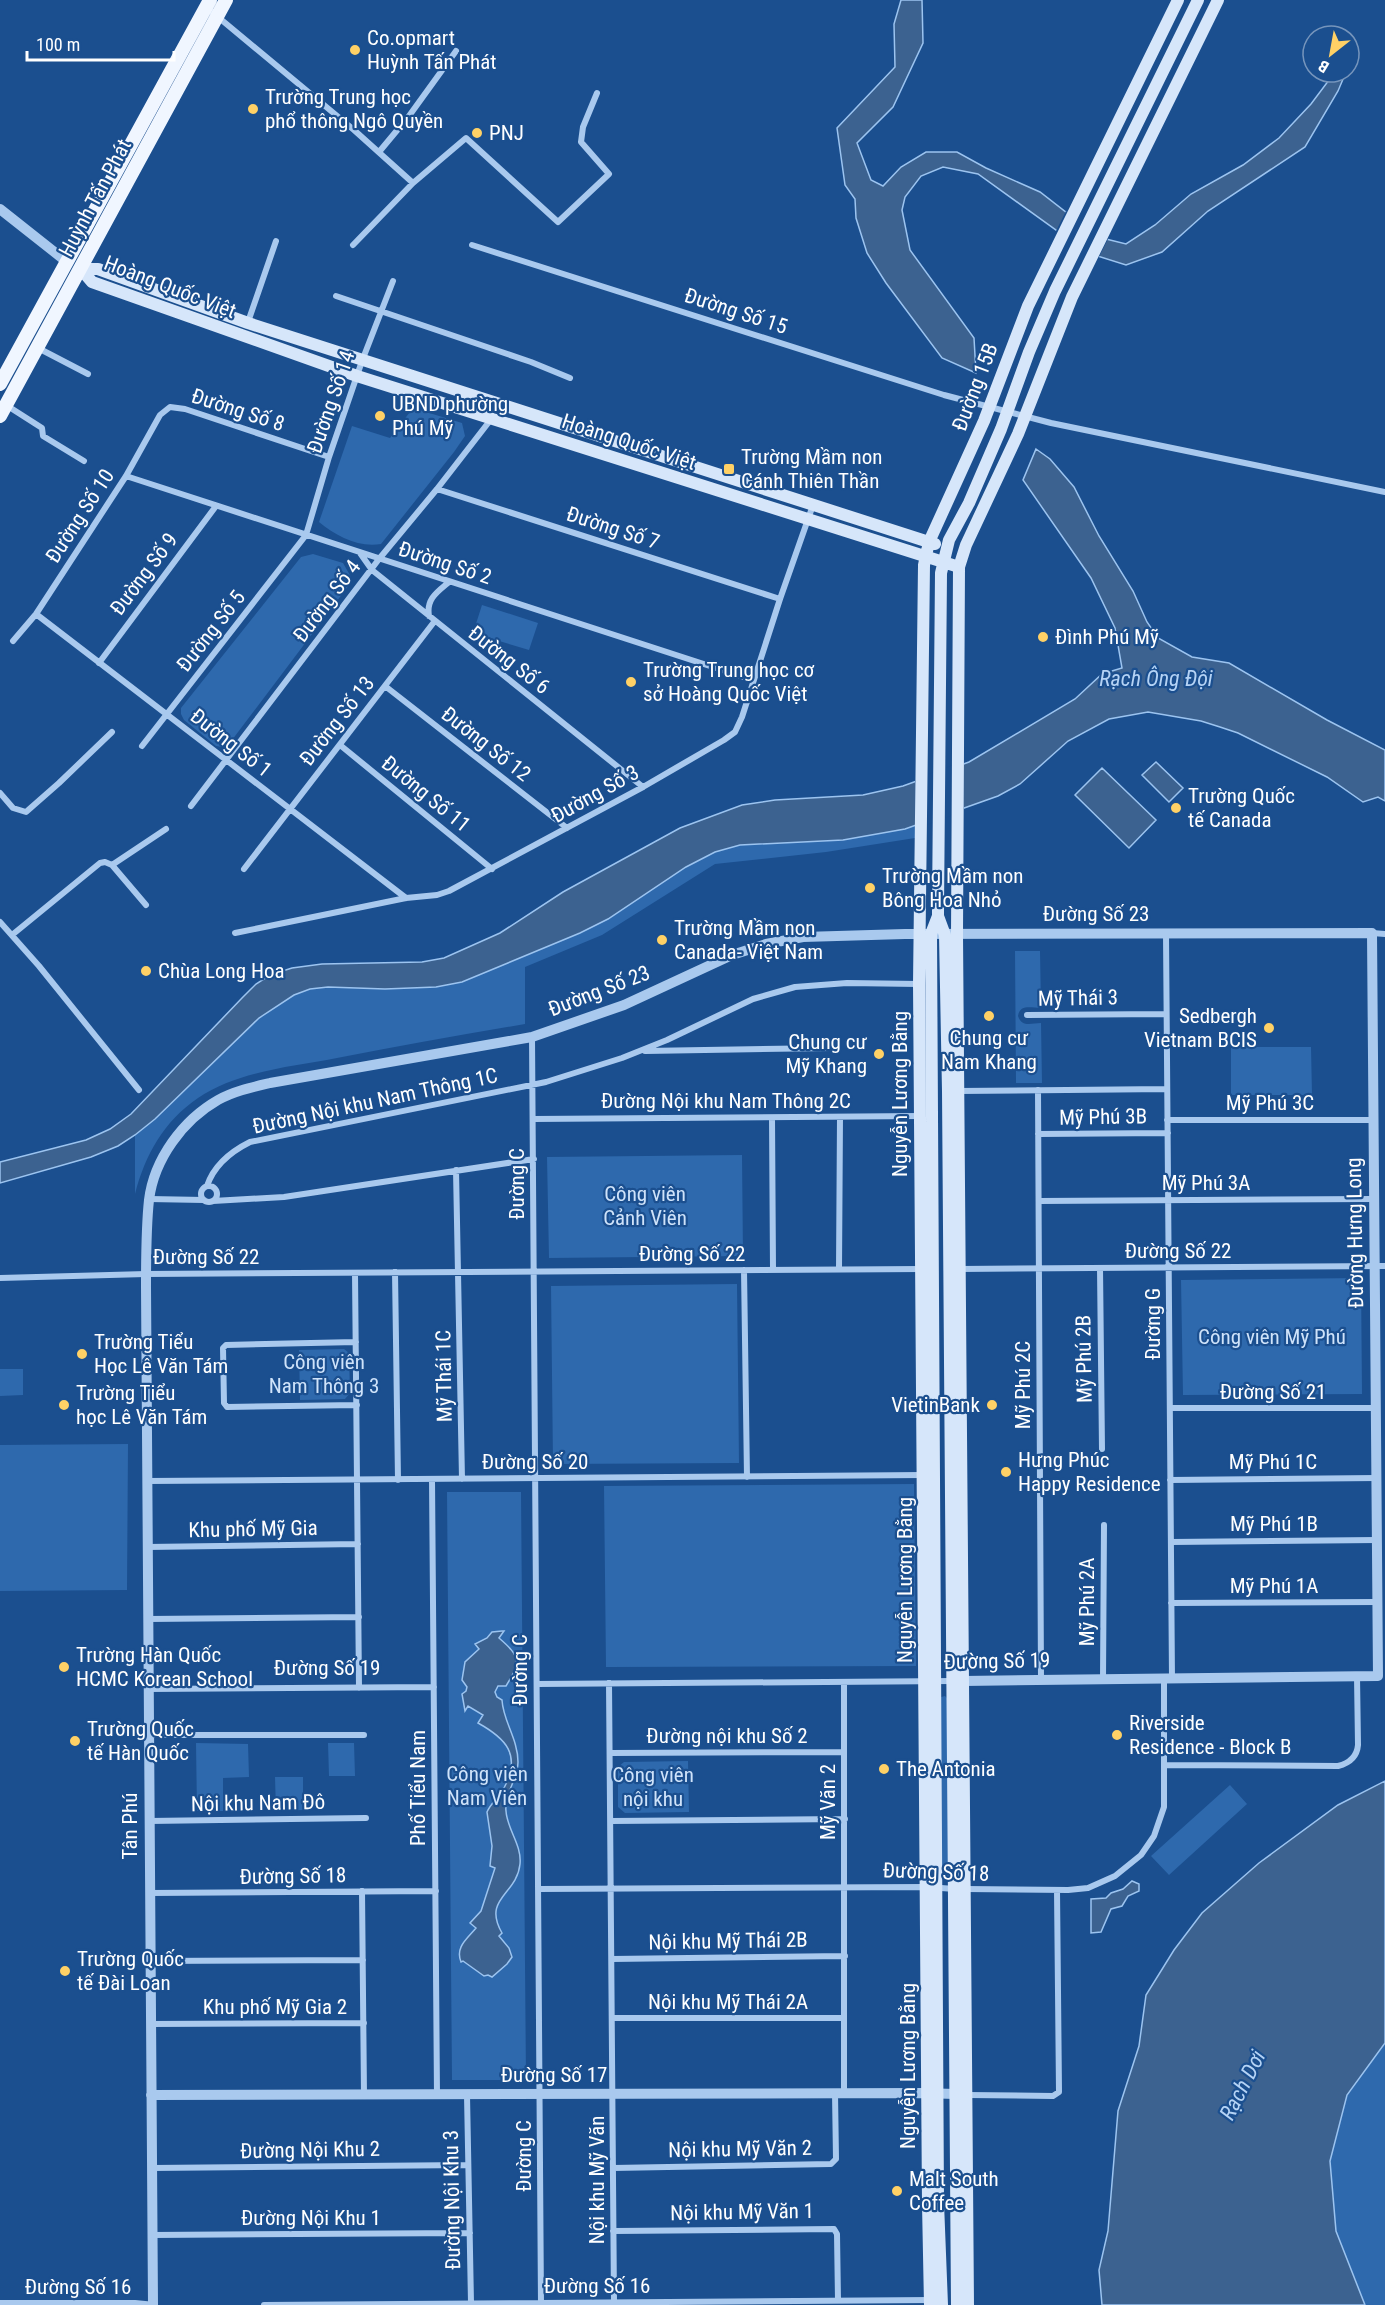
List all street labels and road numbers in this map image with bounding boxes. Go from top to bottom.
street label: Huỳnh Tấn Phát [54,135,136,261]
street label: Hoàng Quốc Việt [101,251,239,323]
street label: Đường Số 15 [682,283,790,339]
street label: Đường 15B [947,340,1003,434]
street label: Đường Số 14 [302,348,360,456]
street label: Đường Số 8 [188,384,288,436]
street label: Hoàng Quốc Việt [559,409,699,475]
street label: Đường Số 10 [41,465,119,567]
street label: Đường Số 7 [563,502,663,554]
street label: Đường Số 9 [105,528,183,620]
street label: Đường Số 2 [395,537,495,589]
street label: Đường Số 4 [288,555,366,647]
street label: Đường Số 5 [172,586,250,676]
street label: Đường Số 6 [464,621,554,699]
street label: Đường Số 13 [295,672,379,770]
street label: Đường Số 12 [437,702,535,786]
street label: Đường Số 1 [186,704,276,782]
street label: Đường Số 11 [377,751,475,837]
street label: Đường Số 3 [547,760,643,828]
street label: Đường Số 23 [1043,902,1149,926]
street label: Đường Số 23 [545,961,653,1021]
street label: Mỹ Thái 3 [1038,985,1118,1011]
street label: Nguyễn Lương Bằng [888,1011,912,1177]
street label: Đường Nội khu Nam Thông 1C [250,1063,500,1139]
street label: Đường Nội khu Nam Thông 2C [601,1089,851,1113]
street label: Mỹ Phú 3C [1226,1091,1314,1115]
street label: Mỹ Phú 3B [1059,1104,1147,1130]
street label: Đường C [505,1148,529,1220]
street label: Đường Hưng Long [1342,1157,1368,1309]
street label: Mỹ Phú 3A [1162,1171,1250,1195]
street label: Đường Số 22 [1125,1239,1231,1263]
street label: Đường Số 22 [639,1242,745,1266]
street label: Đường Số 22 [153,1245,259,1269]
street label: Đường G [1141,1288,1165,1360]
street label: Mỹ Phú 2B [1071,1315,1097,1403]
street label: Mỹ Thái 1C [431,1330,457,1422]
street label: Mỹ Phú 2C [1011,1341,1035,1429]
street label: Đường Số 21 [1220,1380,1326,1404]
street label: Đường Số 20 [482,1450,588,1474]
street label: Mỹ Phú 1C [1229,1450,1317,1474]
street label: Nguyễn Lương Bằng [893,1497,917,1663]
street label: Mỹ Phú 1B [1230,1512,1318,1536]
street label: Khu phố Mỹ Gia [188,1516,318,1542]
street label: Mỹ Phú 2A [1075,1558,1099,1646]
street label: Mỹ Phú 1A [1230,1574,1318,1598]
street label: Đường C [508,1634,532,1706]
street label: Đường Số 19 [943,1648,1051,1674]
street label: Đường Số 19 [274,1656,380,1680]
street label: Đường nội khu Số 2 [646,1724,808,1748]
street label: Phố Tiểu Nam [406,1730,430,1846]
street label: Mỹ Văn 2 [816,1764,840,1840]
street label: Nội khu Nam Đô [191,1790,325,1816]
street label: Tân Phú [118,1793,142,1859]
street label: Đường Số 18 [882,1858,990,1886]
street label: Đường Số 18 [239,1863,347,1889]
street label: Nội khu Mỹ Thái 2B [648,1928,808,1954]
street label: Nguyễn Lương Bằng [896,1983,920,2149]
street label: Nội khu Mỹ Thái 2A [648,1990,808,2014]
street label: Khu phố Mỹ Gia 2 [203,1995,347,2019]
street label: Đường Số 17 [501,2063,607,2087]
street label: Nội khu Mỹ Văn [585,2116,609,2244]
street label: Đường C [512,2120,536,2192]
street label: Đường Nội Khu 3 [439,2130,465,2270]
street label: Nội khu Mỹ Văn 2 [668,2136,812,2162]
street label: Đường Nội Khu 2 [240,2137,380,2163]
street label: Nội khu Mỹ Văn 1 [670,2199,814,2225]
street label: Đường Nội Khu 1 [241,2206,381,2230]
street label: Đường Số 16 [544,2274,650,2298]
street label: Đường Số 16 [25,2275,131,2299]

